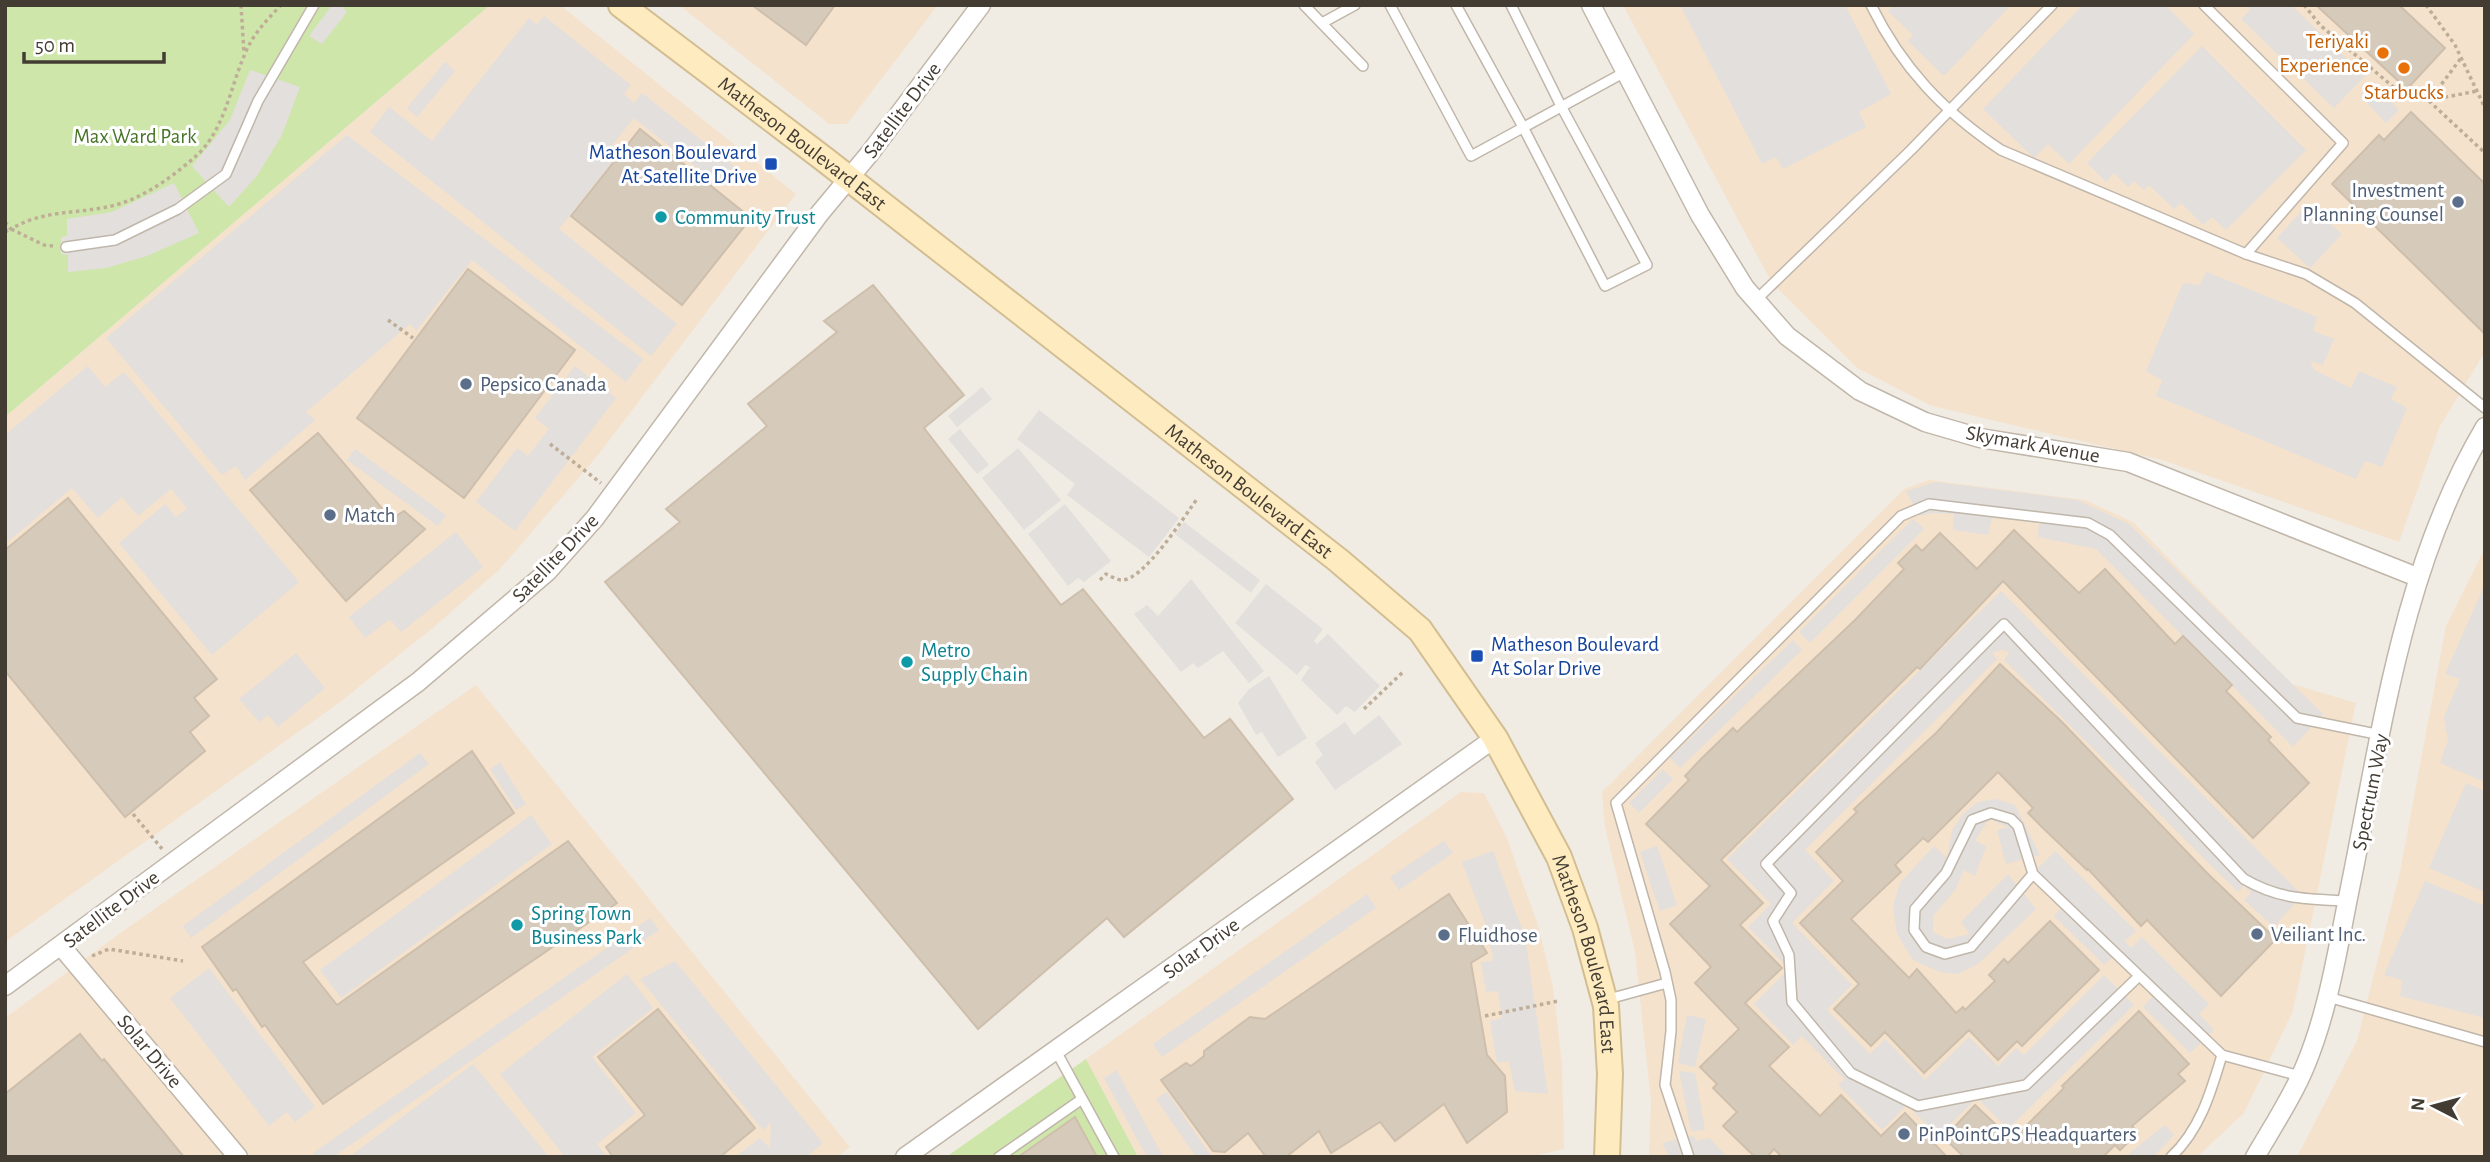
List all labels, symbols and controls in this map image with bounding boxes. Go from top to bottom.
scale bar [24,21,164,65]
place label: Teriyaki Experience [2279,31,2369,76]
text: 50 m [35,35,75,56]
marker: Teriyaki Experience [2375,45,2391,61]
street label: Satellite Drive [860,58,945,162]
marker: Starbucks [2396,60,2412,76]
street label: Matheson Boulevard East [714,73,890,215]
place label: Starbucks [2364,82,2444,103]
park label: Max Ward Park [73,126,197,147]
place label: Matheson Boulevard At Satellite Drive [589,142,757,187]
marker: Matheson Boulevard At Satellite Drive [763,156,779,172]
place label: Investment Planning Counsel [2303,180,2444,225]
marker: Investment Planning Counsel [2450,194,2466,210]
place label: Community Trust [675,207,816,228]
marker: Community Trust [653,209,669,225]
place label: Pepsico Canada [480,374,607,395]
marker: Pepsico Canada [458,376,474,392]
street label: Matheson Boulevard East [1161,420,1337,563]
street label: Skymark Avenue [1964,422,2102,467]
place label: Match [344,505,395,526]
marker: Match [322,507,338,523]
street label: Satellite Drive [508,510,602,607]
place label: Matheson Boulevard At Solar Drive [1491,634,1659,679]
place label: Metro Supply Chain [921,640,1028,685]
marker: Matheson Boulevard At Solar Drive [1469,648,1485,664]
marker: Metro Supply Chain [899,654,915,670]
street label: Spectrum Way [2349,732,2392,852]
street label: Matheson Boulevard East [1548,852,1619,1054]
street label: Satellite Drive [59,867,163,952]
place label: Spring Town Business Park [531,903,642,948]
street label: Solar Drive [1159,914,1243,983]
marker: Spring Town Business Park [509,917,525,933]
place label: Veiliant Inc. [2271,924,2366,945]
place label: Fluidhose [1458,925,1538,946]
marker: Veiliant Inc. [2249,926,2265,942]
marker: Fluidhose [1436,927,1452,943]
street label: Solar Drive [113,1011,186,1092]
north arrow [2399,1071,2469,1141]
text: N [2408,1097,2429,1112]
place label: PinPointGPS Headquarters [1918,1124,2137,1145]
marker: PinPointGPS Headquarters [1896,1126,1912,1142]

